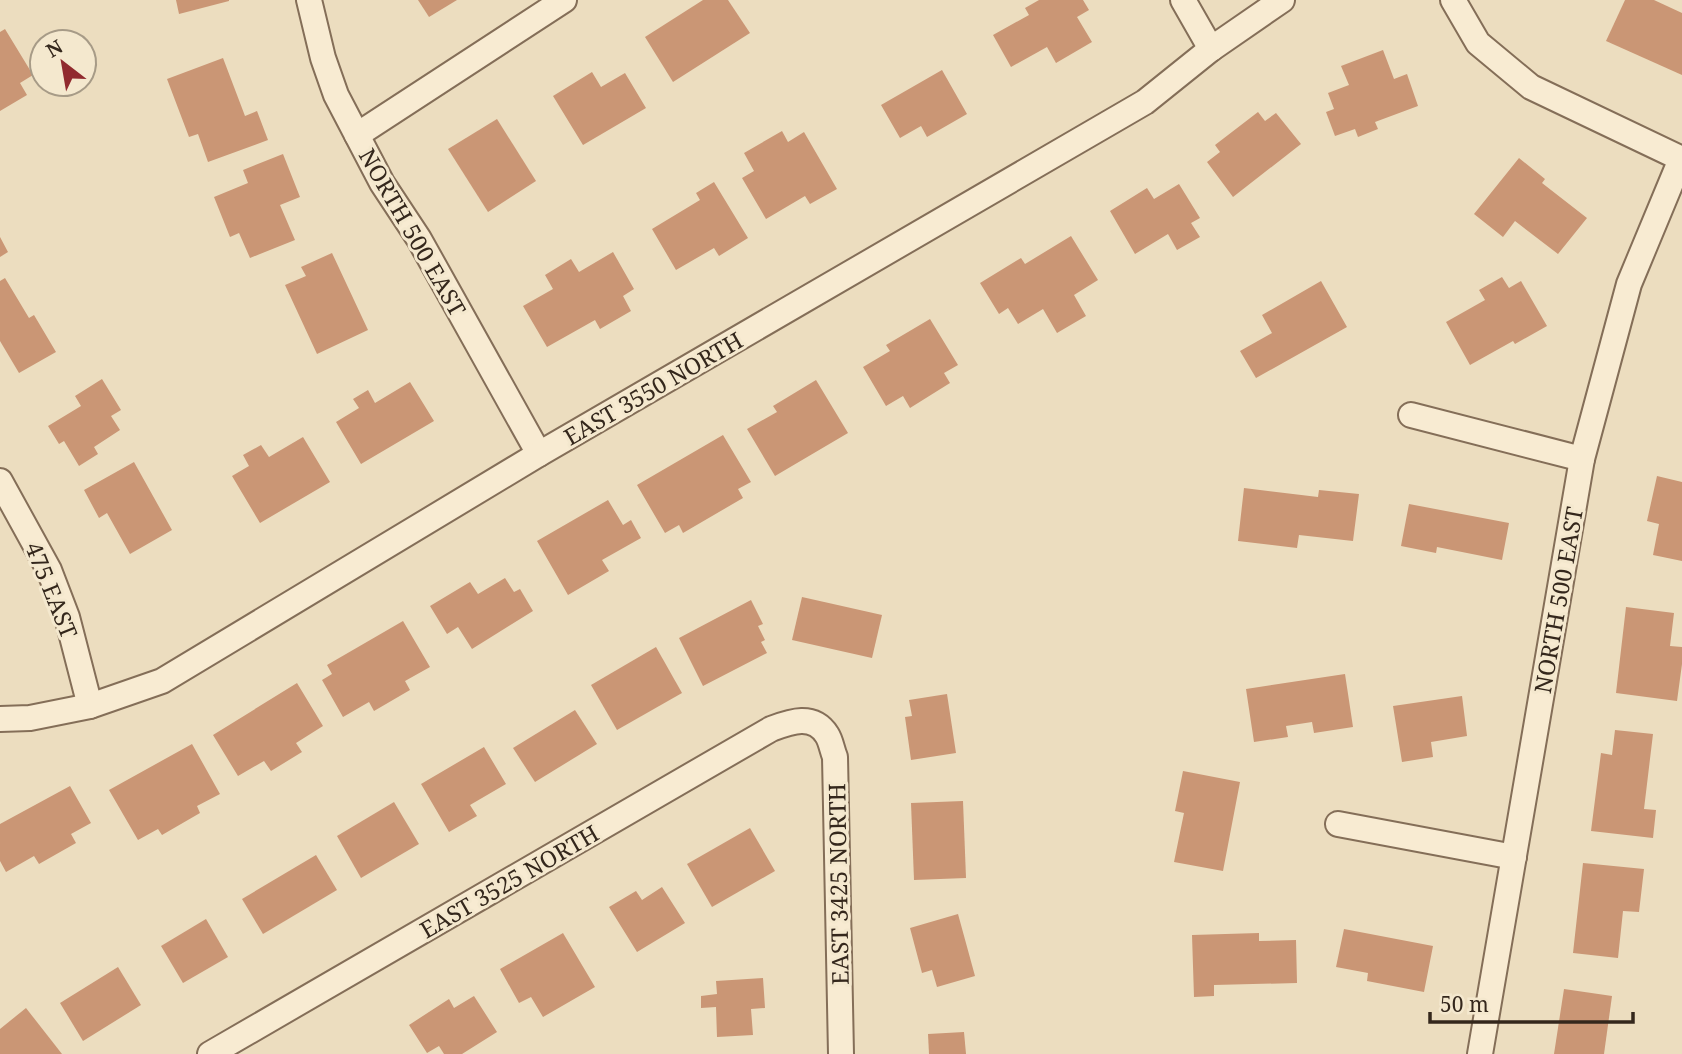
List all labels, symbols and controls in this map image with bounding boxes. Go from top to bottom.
north arrow [28,28,98,98]
text: N [41,33,67,63]
street label: NORTH 500 EAST [352,142,474,322]
street label: EAST 3550 NORTH [558,324,748,452]
street label: NORTH 500 EAST [1526,504,1590,696]
street label: 475 EAST [18,537,86,643]
street label: EAST 3425 NORTH [820,783,856,985]
street label: EAST 3525 NORTH [414,817,604,945]
scale bar [1430,981,1633,1025]
text: 50 m [1440,990,1489,1018]

